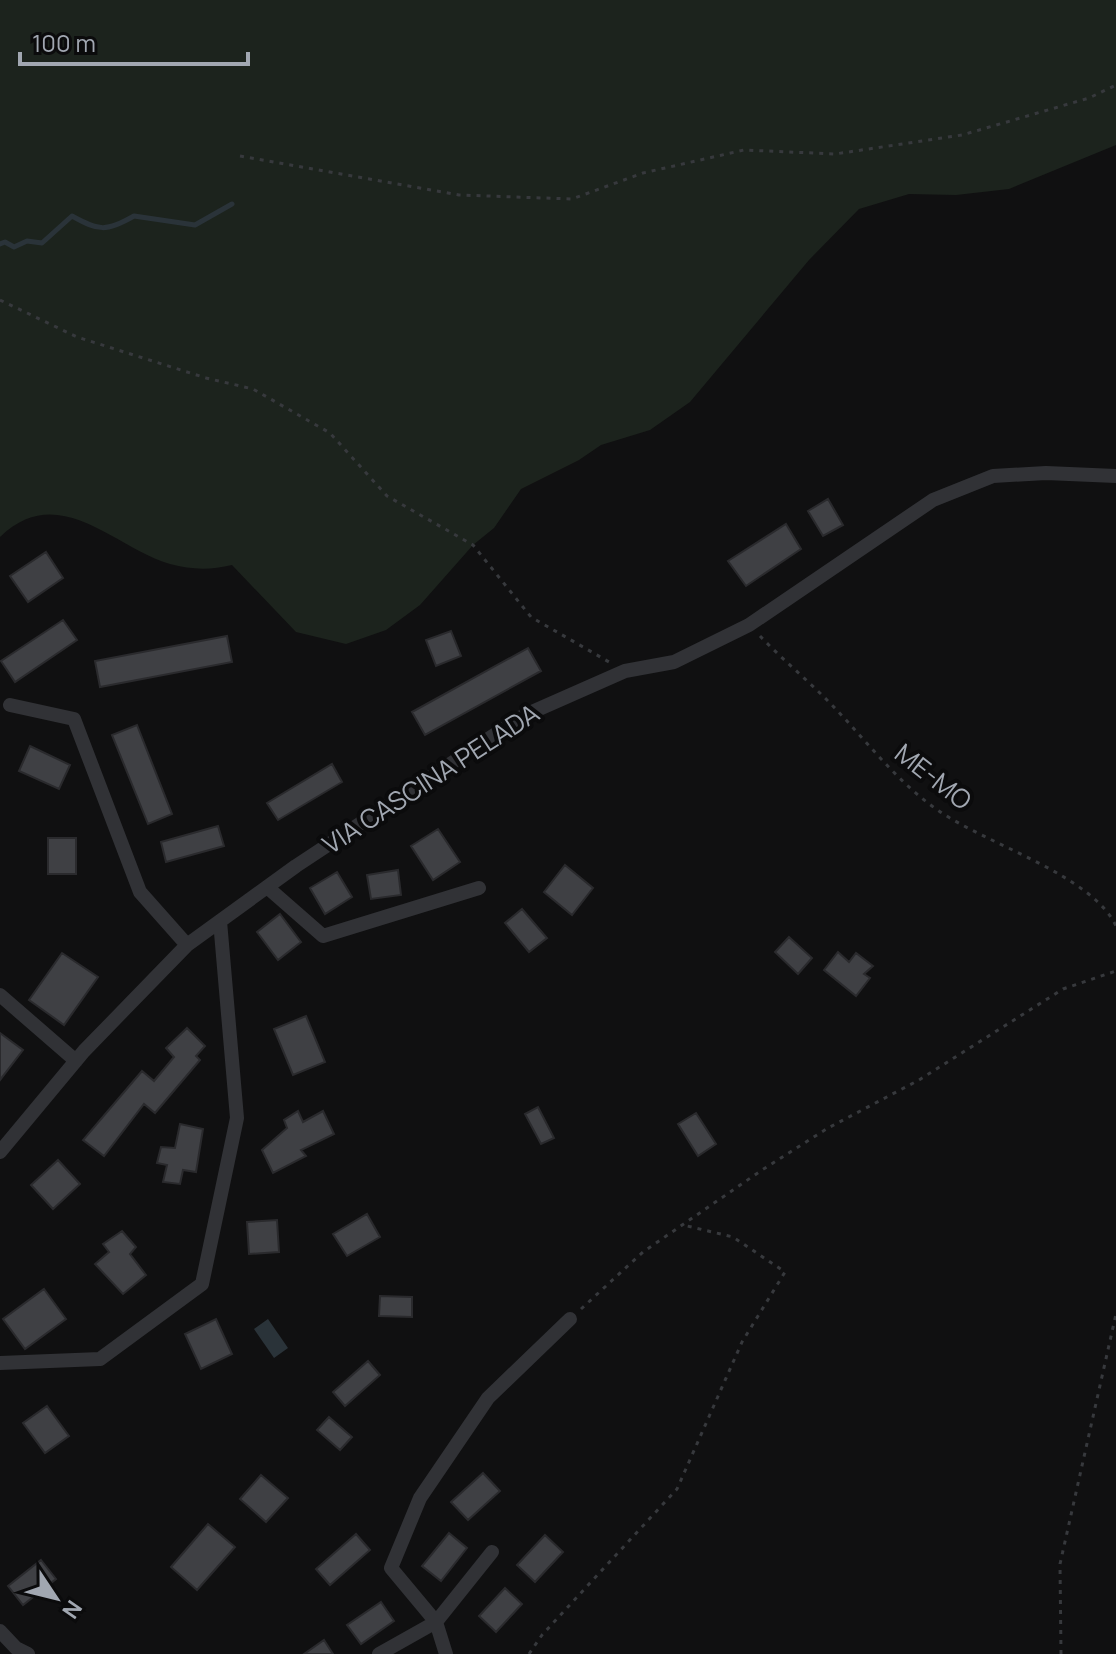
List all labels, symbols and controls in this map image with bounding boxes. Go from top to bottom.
scale bar [20,16,248,66]
text: 100 m [32,26,96,59]
street label: VIA CASCINA PELADA [315,695,546,862]
street label: ME-MO [888,735,980,818]
north arrow [16,1558,96,1638]
text: N [56,1594,89,1625]

